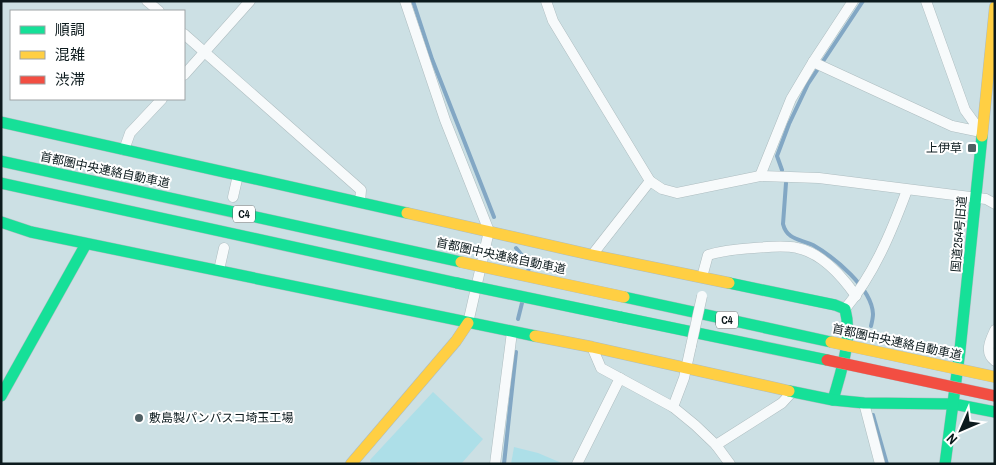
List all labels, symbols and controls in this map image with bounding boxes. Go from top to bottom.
legend [10,10,185,100]
text: 順調 [55,19,85,40]
text: 混雑 [55,44,85,65]
text: 渋滞 [55,69,85,90]
place label: 上伊草 [926,140,962,156]
marker: 上伊草 [966,142,978,154]
street label: 首都圏中央連絡自動車道 [39,148,171,192]
street label: 国道254号旧道 [948,195,970,273]
road number: C4 [233,205,255,222]
street label: 首都圏中央連絡自動車道 [435,234,567,278]
road number: C4 [716,312,738,328]
street label: 首都圏中央連絡自動車道 [831,320,963,364]
north arrow [936,405,986,455]
place label: 敷島製パンパスコ埼玉工場 [149,410,294,426]
marker: 敷島製パンパスコ埼玉工場 [133,412,145,424]
text: N [943,430,961,448]

